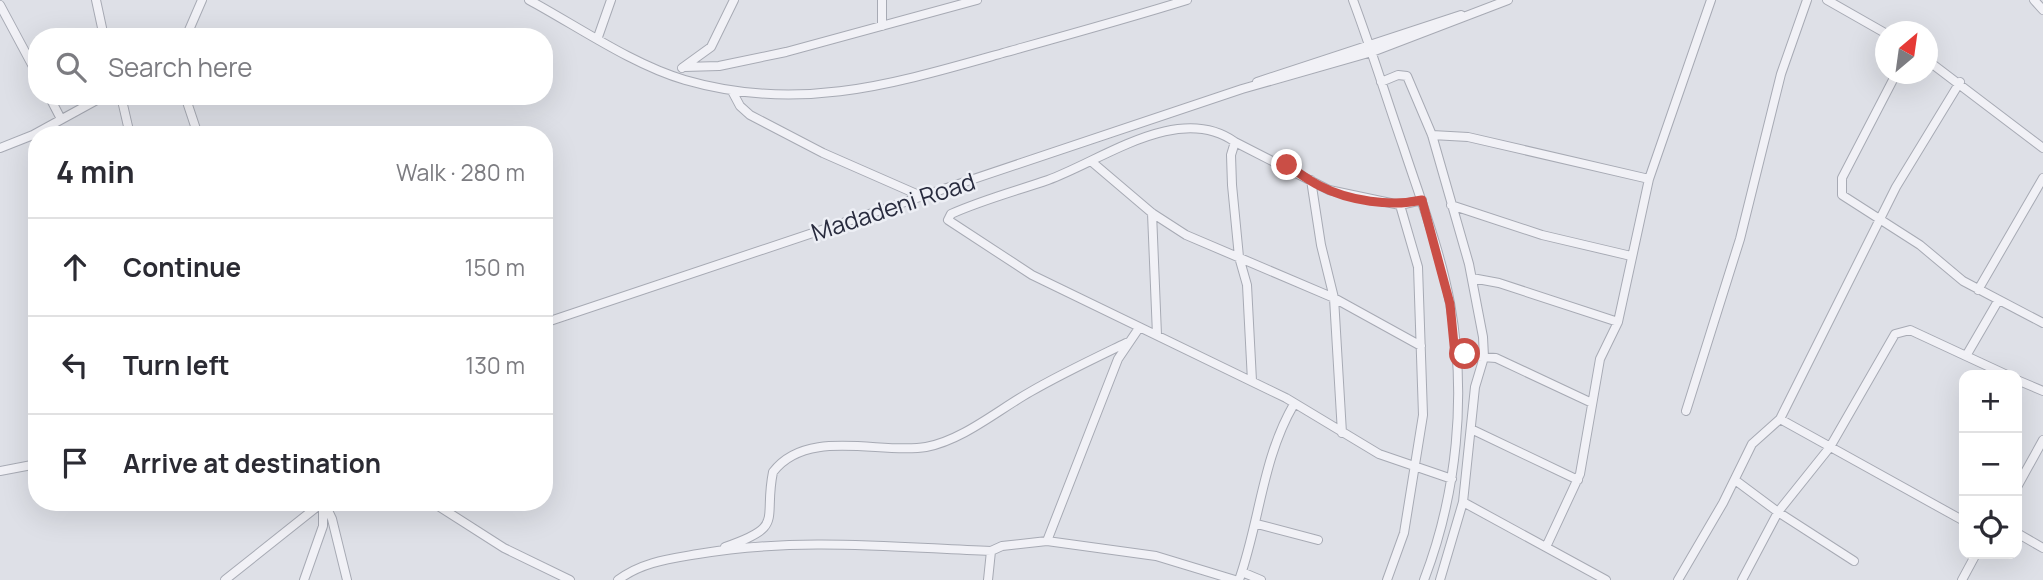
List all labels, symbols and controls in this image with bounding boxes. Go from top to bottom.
north arrow [1875,21,1938,84]
search box [28,28,553,105]
icon: search [52,48,90,86]
text: Search here [108,49,253,85]
route end [1271,149,1302,180]
text: 4 min [56,151,134,192]
text: Walk · 280 m [396,156,525,188]
street label: Madadeni Road [807,164,979,248]
icon: ahead [56,248,94,286]
text: Continue [123,249,241,285]
text: 150 m [465,251,525,283]
route start [1449,338,1480,369]
icon: left [56,346,94,384]
text: Turn left [123,347,230,383]
text: 130 m [465,349,525,381]
map controls [1959,370,2022,559]
button: + [1959,370,2022,433]
button: − [1959,433,2022,496]
icon: arrive [56,444,94,482]
text: Arrive at destination [123,445,381,481]
button: locate [1959,496,2022,559]

